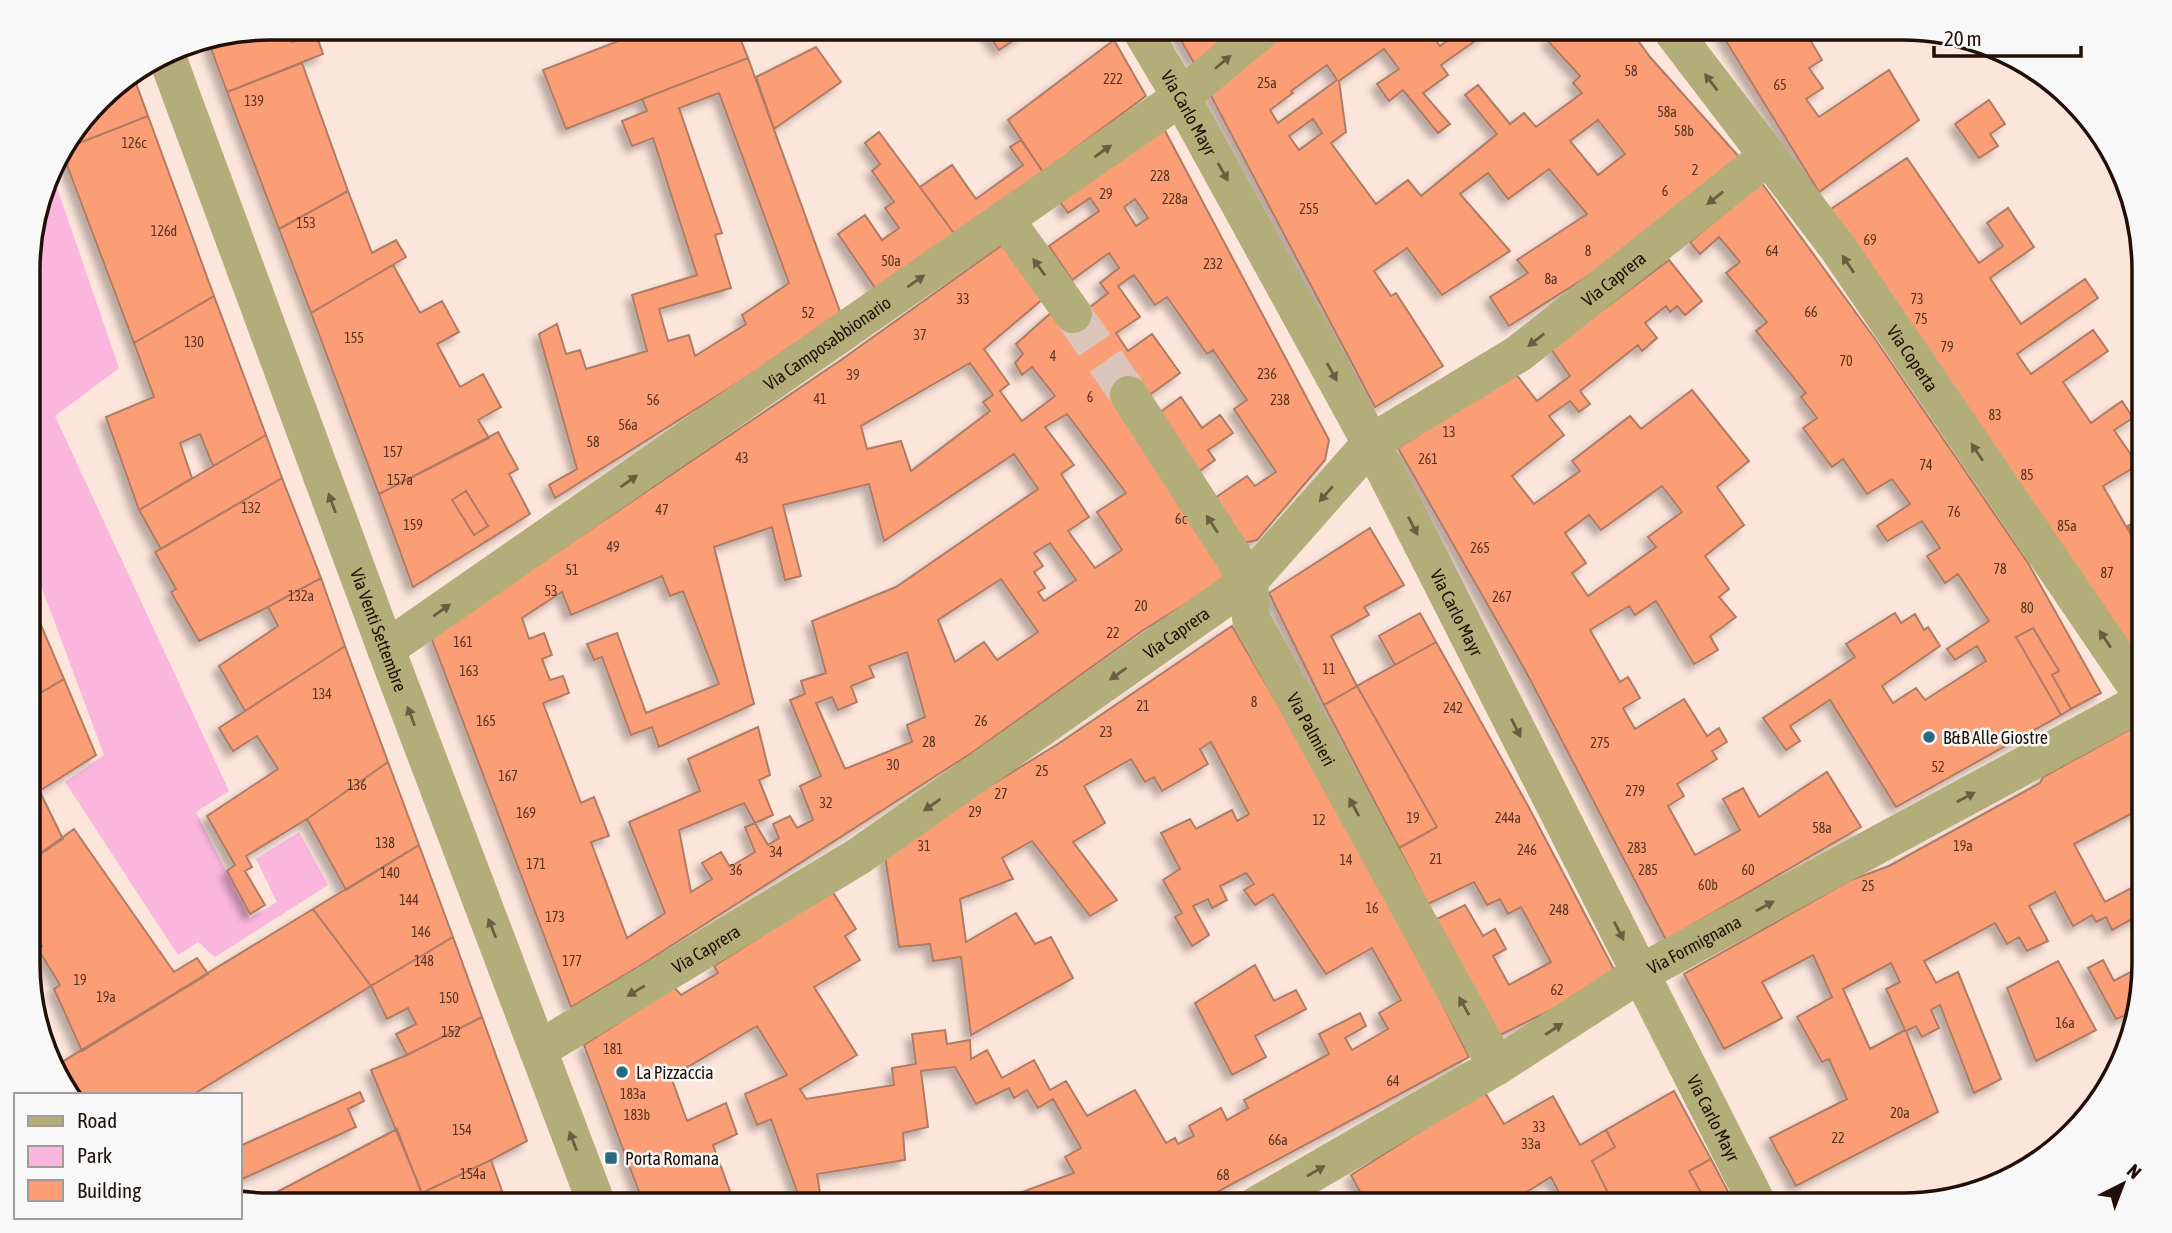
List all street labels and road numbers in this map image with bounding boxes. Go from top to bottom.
street label: Via Carlo Mayr [1157,66,1222,160]
street label: Via Caprera [1577,247,1650,310]
street label: Via Camposabbionario [760,291,895,394]
street label: Via Coperta [1883,321,1943,395]
street label: Via Venti Settembre [347,565,412,694]
street label: Via Carlo Mayr [1426,566,1488,660]
street label: Via Caprera [1139,602,1213,663]
street label: Via Palmieri [1283,689,1340,769]
street label: Via Formignana [1643,910,1744,978]
street label: Via Caprera [668,920,744,977]
street label: Via Carlo Mayr [1683,1071,1745,1165]

